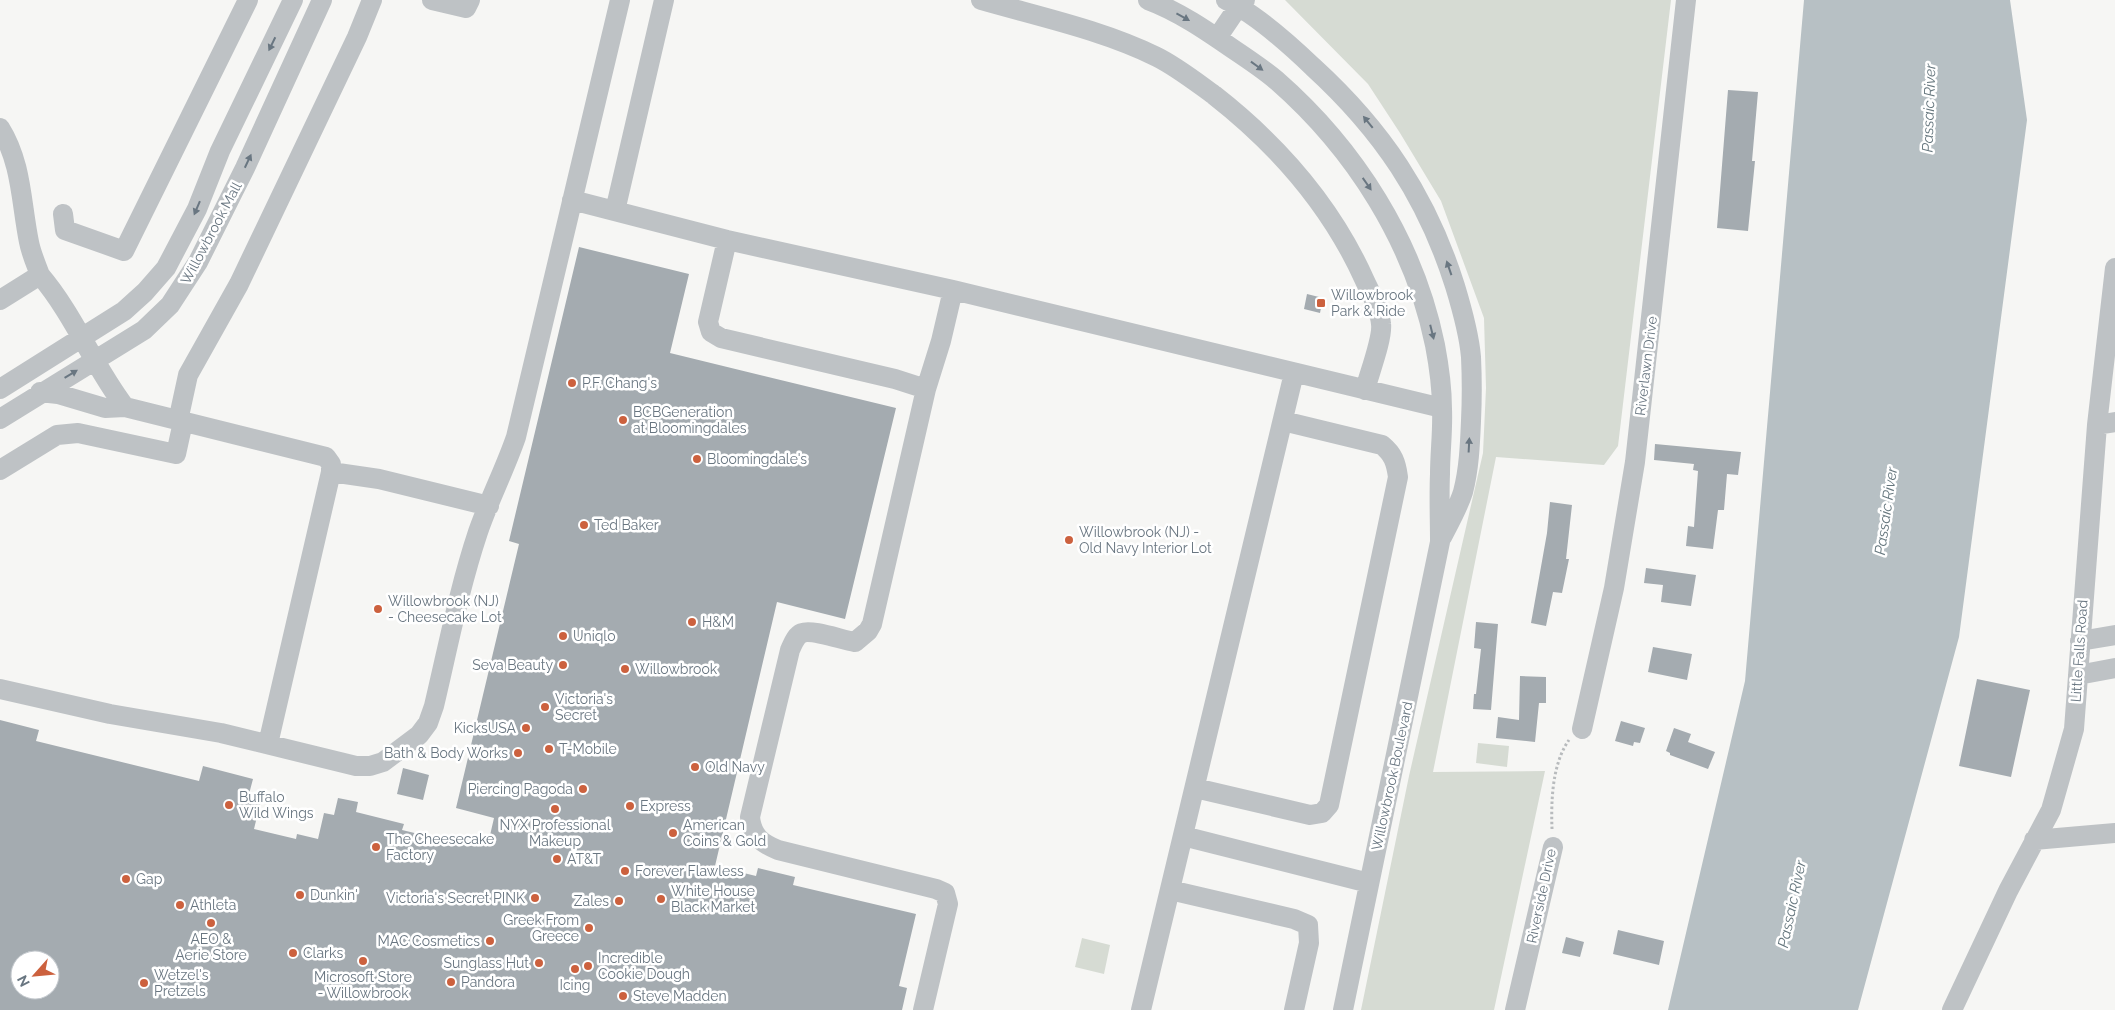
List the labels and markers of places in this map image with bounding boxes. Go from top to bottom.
place label: Willowbrook Park & Ride [1331,287,1414,319]
marker: Willowbrook Park & Ride [1315,297,1327,309]
place label: P.F. Chang's [582,375,657,391]
marker: P.F. Chang's [566,377,578,389]
place label: BCBGeneration at Bloomingdales [633,404,747,436]
marker: BCBGeneration at Bloomingdales [617,414,629,426]
place label: Bloomingdale's [707,451,807,467]
marker: Bloomingdale's [691,453,703,465]
place label: Ted Baker [594,517,659,533]
marker: Ted Baker [578,519,590,531]
place label: Willowbrook (NJ) - Old Navy Interior Lot [1079,524,1212,556]
marker: Willowbrook (NJ) - Old Navy Interior Lot [1063,534,1075,546]
place label: Willowbrook (NJ) - Cheesecake Lot [388,593,502,625]
marker: Willowbrook (NJ) - Cheesecake Lot [372,603,384,615]
place label: H&M [702,614,734,630]
marker: H&M [686,616,698,628]
place label: Uniqlo [573,628,615,644]
marker: Uniqlo [557,630,569,642]
place label: Seva Beauty [472,657,553,673]
marker: Seva Beauty [557,659,569,671]
place label: Willowbrook [635,661,718,677]
marker: Willowbrook [619,663,631,675]
place label: Victoria's Secret [555,691,613,723]
marker: Victoria's Secret [539,701,551,713]
place label: KicksUSA [454,720,517,736]
marker: KicksUSA [520,722,532,734]
place label: T-Mobile [559,741,617,757]
marker: T-Mobile [543,743,555,755]
place label: Bath & Body Works [384,745,508,761]
marker: Bath & Body Works [512,747,524,759]
place label: Old Navy [705,759,765,775]
marker: Old Navy [689,761,701,773]
place label: Piercing Pagoda [468,781,573,797]
marker: Piercing Pagoda [577,783,589,795]
place label: Buffalo Wild Wings [239,789,314,821]
place label: Express [640,798,691,814]
marker: Buffalo Wild Wings [223,799,235,811]
marker: Express [624,800,636,812]
marker: NYX Professional Makeup [549,803,561,815]
place label: NYX Professional Makeup [500,817,611,849]
place label: American Coins & Gold [683,817,766,849]
marker: American Coins & Gold [667,827,679,839]
place label: The Cheesecake Factory [386,831,494,863]
marker: The Cheesecake Factory [370,841,382,853]
place label: AT&T [567,851,602,867]
marker: AT&T [551,853,563,865]
place label: Forever Flawless [635,863,744,879]
marker: Forever Flawless [619,865,631,877]
place label: Gap [136,871,163,887]
marker: Gap [120,873,132,885]
place label: White House Black Market [671,883,755,915]
place label: Dunkin' [310,887,358,903]
marker: Dunkin' [294,889,306,901]
place label: Victoria's Secret PINK [386,890,525,906]
marker: Victoria's Secret PINK [529,892,541,904]
place label: Zales [574,893,609,909]
marker: White House Black Market [655,893,667,905]
marker: Zales [613,895,625,907]
place label: Athleta [190,897,236,913]
marker: Athleta [174,899,186,911]
place label: Greek From Greece [503,912,579,944]
marker: AEO & Aerie Store [205,917,217,929]
marker: Greek From Greece [583,922,595,934]
place label: AEO & Aerie Store [175,931,247,963]
place label: MAC Cosmetics [378,933,480,949]
marker: MAC Cosmetics [484,935,496,947]
place label: Clarks [303,945,343,961]
marker: Clarks [287,947,299,959]
place label: Incredible Cookie Dough [598,950,690,982]
marker: Microsoft Store - Willowbrook [357,955,369,967]
place label: Sunglass Hut [444,955,529,971]
marker: Sunglass Hut [533,957,545,969]
marker: Incredible Cookie Dough [582,960,594,972]
marker: Icing [569,963,581,975]
place label: Wetzel's Pretzels [154,967,209,999]
place label: Microsoft Store - Willowbrook [314,969,412,1001]
place label: Pandora [461,974,515,990]
marker: Pandora [445,976,457,988]
marker: Wetzel's Pretzels [138,977,150,989]
place label: Icing [560,977,590,993]
place label: Steve Madden [633,988,727,1004]
marker: Steve Madden [617,990,629,1002]

